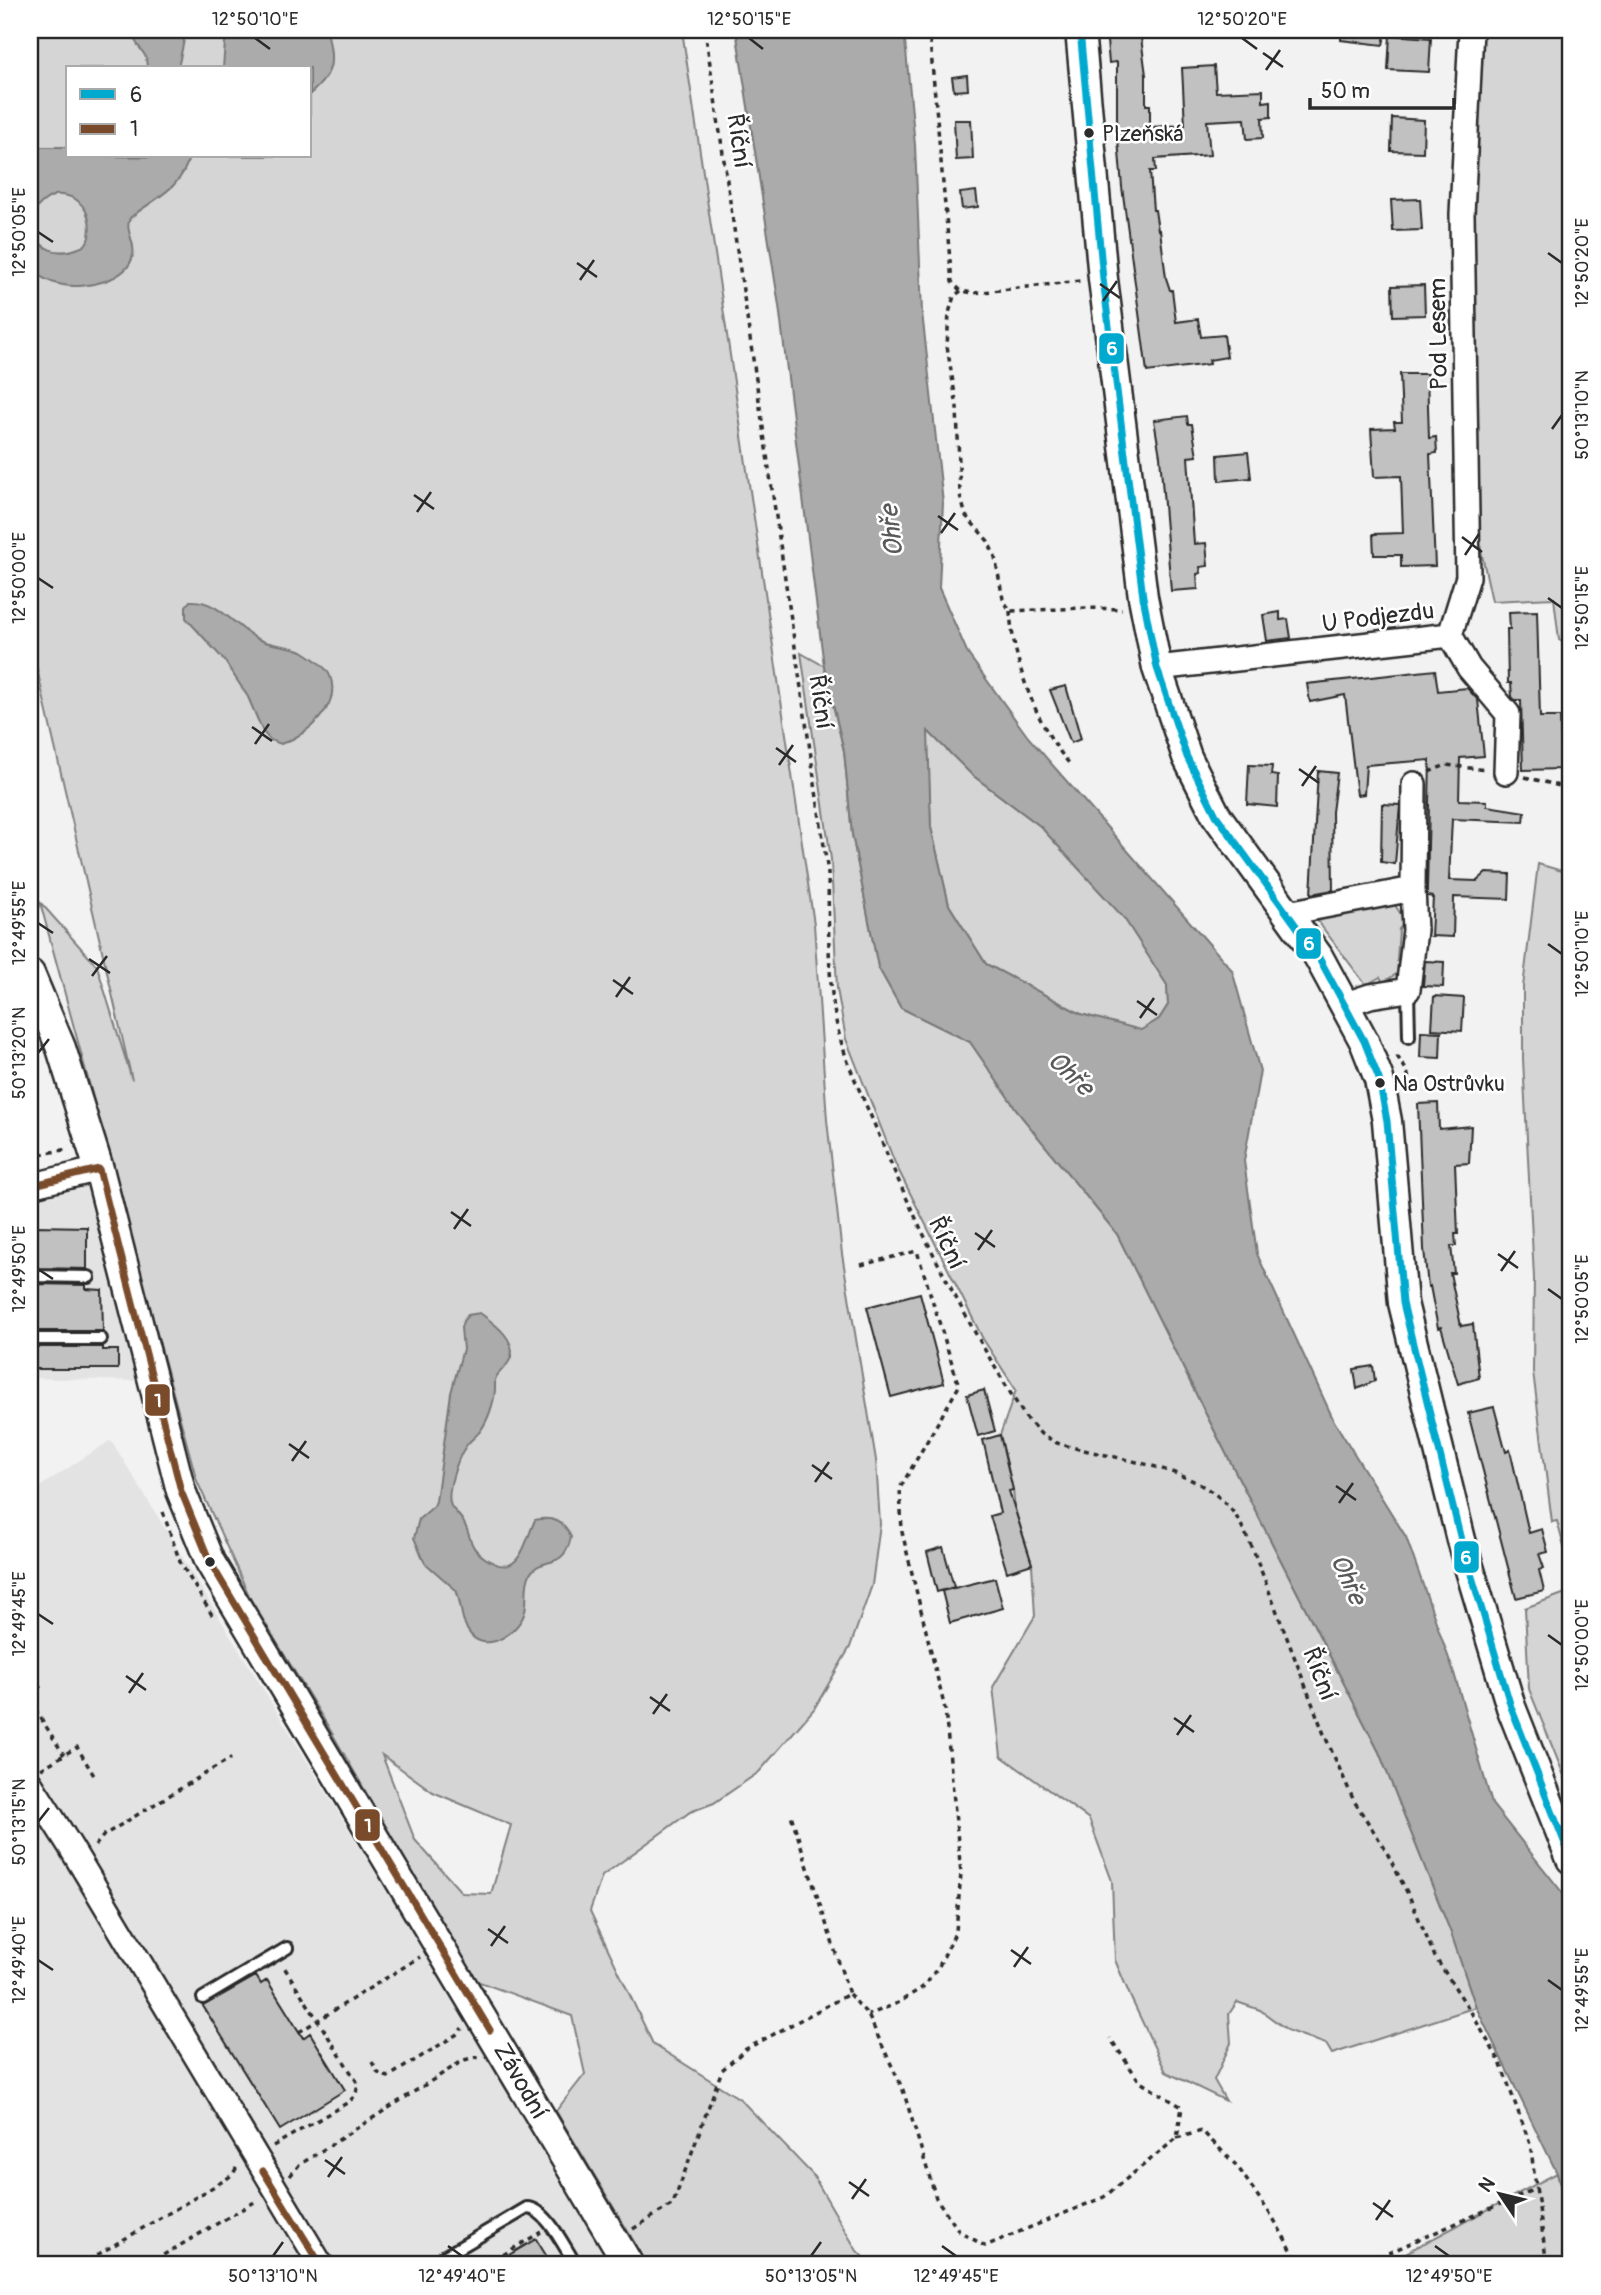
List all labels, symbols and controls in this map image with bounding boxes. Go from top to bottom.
text: 12°50'10"E [212,8,298,31]
text: 12°50'15"E [707,8,791,31]
text: 12°50'20"E [1197,8,1287,31]
legend [66,66,312,158]
scale bar [1310,66,1454,110]
text: 50 m [1321,78,1370,105]
text: 6 [130,82,142,109]
street label: Říční [720,112,757,170]
text: 1 [130,116,138,143]
place label: Plzeňská [1102,120,1184,148]
marker: Plzeňská [1082,126,1096,140]
text: 12°50'05"E [8,187,31,277]
text: 12°50'20"E [1571,218,1594,308]
street label: Pod Lesem [1423,278,1454,390]
line badge: 6 [1098,332,1125,365]
text: 6 [1106,337,1118,361]
text: 50°13'10"N [1571,370,1594,460]
water label: Ohře [873,501,911,558]
text: 12°50'00"E [8,532,31,624]
text: 12°50'15"E [1571,566,1594,650]
street label: U Podjezdu [1320,596,1436,639]
street label: Říční [802,673,839,731]
text: 12°49'55"E [8,881,31,965]
text: 12°50'10"E [1571,911,1594,997]
line badge: 6 [1295,927,1322,960]
text: 6 [1303,932,1315,956]
text: 50°13'20"N [8,1007,31,1099]
water label: Ohře [1041,1044,1102,1105]
place label: Na Ostrůvku [1393,1070,1505,1098]
marker: Na Ostrůvku [1373,1076,1387,1090]
street label: Říční [922,1212,971,1274]
text: 12°49'50"E [8,1226,31,1312]
text: 12°50'05"E [1571,1254,1594,1344]
line badge: 1 [144,1383,171,1417]
text: 1 [154,1389,162,1413]
line badge: 6 [1453,1540,1480,1574]
text: 6 [1460,1546,1472,1570]
water label: Ohře [1323,1549,1374,1611]
unlabelled marker [203,1555,217,1569]
text: 12°49'45"E [8,1571,31,1657]
text: 12°50'00"E [1571,1599,1594,1691]
street label: Říční [1296,1643,1343,1705]
text: 50°13'15"N [8,1779,31,1865]
line badge: 1 [354,1808,381,1842]
text: 1 [364,1814,372,1838]
text: 12°49'40"E [8,1916,31,2004]
text: 12°49'55"E [1571,1948,1594,2032]
street label: Závodní [487,2038,554,2125]
north arrow [1464,2158,1534,2228]
text: N [1473,2173,1500,2197]
text: 50°13'10"N [228,2265,318,2288]
text: 12°49'40"E [418,2265,506,2288]
text: 50°13'05"N [765,2265,857,2288]
text: 12°49'45"E [913,2265,999,2288]
text: 12°49'50"E [1406,2265,1492,2288]

